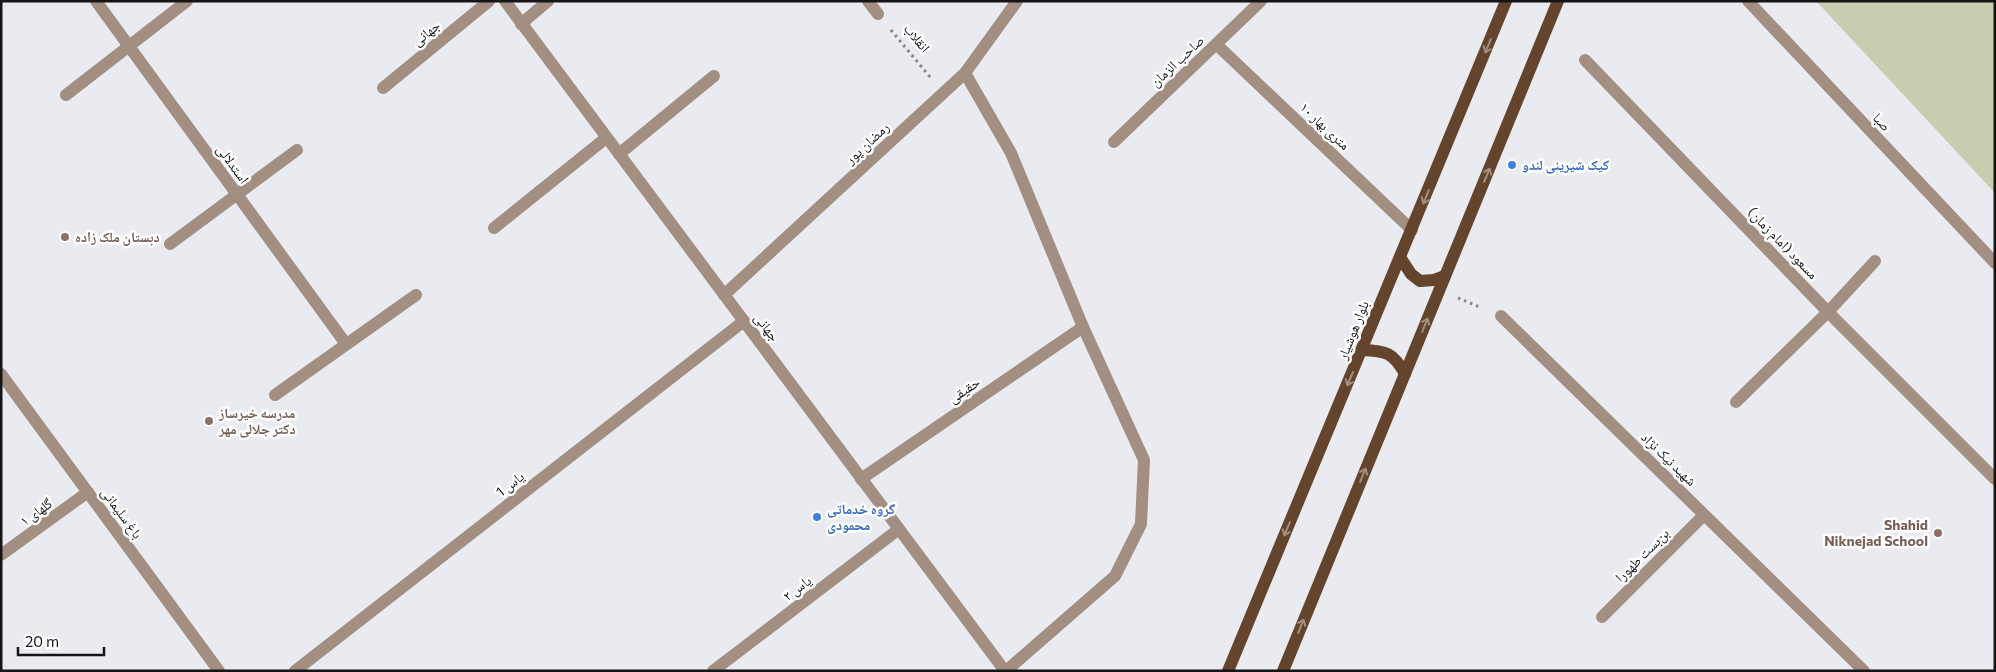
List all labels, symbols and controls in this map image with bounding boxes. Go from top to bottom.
street label: جهانی [408,16,444,50]
street label: انقلاب [900,20,934,56]
street label: صاحب الزمان [1146,31,1208,91]
one-way arrow [1482,38,1492,53]
street label: ۱۰ متری بهار [1296,98,1354,154]
street label: صبا [1869,109,1895,135]
street label: رمضان پور [840,118,893,169]
street label: استدلالی [213,141,253,187]
place label: کیک شیرینی لندو [1522,156,1609,174]
marker: کیک شیرینی لندو [1506,159,1518,171]
one-way arrow [1482,168,1492,183]
one-way arrow [1421,189,1430,204]
street label: مسعود (امام زمان) [1743,203,1822,284]
place label: دبستان ملک زاده [75,228,160,246]
marker: دبستان ملک زاده [59,231,71,243]
street label: بلوار هوشیار [1333,298,1373,363]
street label: جهانی [750,309,784,345]
one-way arrow [1421,318,1430,333]
one-way arrow [1344,371,1354,386]
street label: حقیقی [945,373,983,407]
place label: مدرسه خیرساز دکتر جلالی مهر [218,404,296,438]
marker: مدرسه خیرساز دکتر جلالی مهر [203,415,215,427]
street label: شهید نیک نژاد [1638,428,1700,490]
street label: یاس 1 [492,467,528,501]
one-way arrow [1359,468,1368,483]
street label: باغ سلیمانی [97,484,147,543]
street label: گلهای ۱ [16,494,56,530]
place label: گروه خدماتی محمودی [827,500,896,534]
marker: گروه خدماتی محمودی [811,511,823,523]
place label: Shahid Niknejad School [1824,516,1928,549]
one-way arrow [1282,521,1291,536]
street label: بن‌بست طهورا [1611,524,1673,586]
marker: Shahid Niknejad School [1932,527,1944,539]
street label: یاس ۲ [779,571,815,605]
one-way arrow [1297,619,1307,634]
scale bar [18,624,104,656]
text: 20 m [25,632,59,650]

